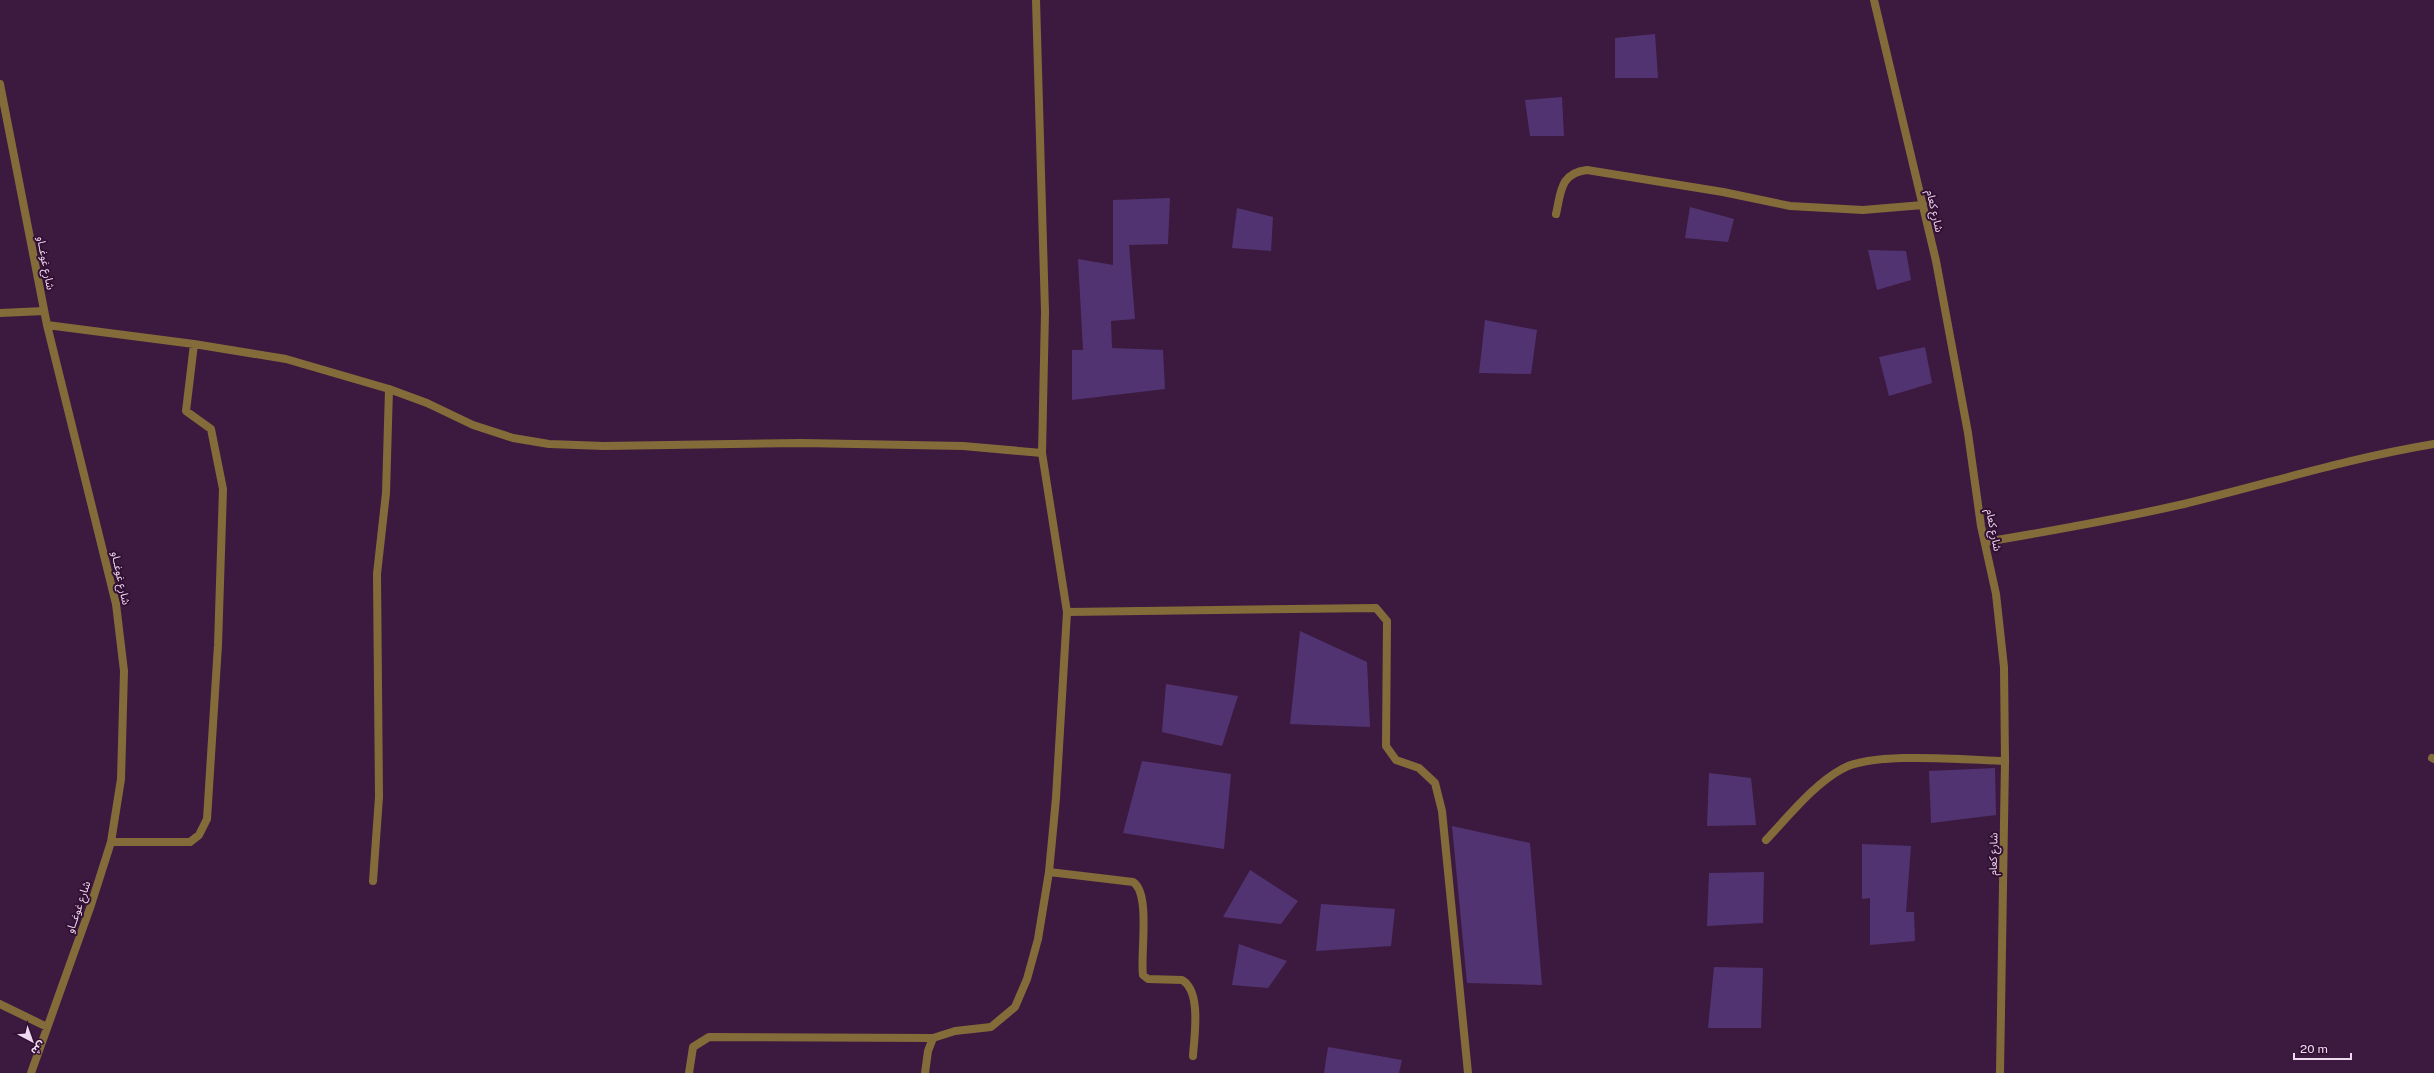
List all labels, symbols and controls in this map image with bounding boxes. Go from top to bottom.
street label: شارع كعام [1922,189,1946,234]
street label: شارع غوغــاو [33,235,57,292]
street label: شارع كعام [1982,508,2004,553]
street label: شارع غوغــاو [108,550,133,607]
street label: شارع كعام [1987,832,2001,876]
street label: شارع غوغــاو [63,879,95,935]
north arrow [12,1021,52,1061]
scale bar [2294,1035,2351,1061]
text: ش [28,1038,48,1058]
text: 20 m [2300,1042,2328,1056]

